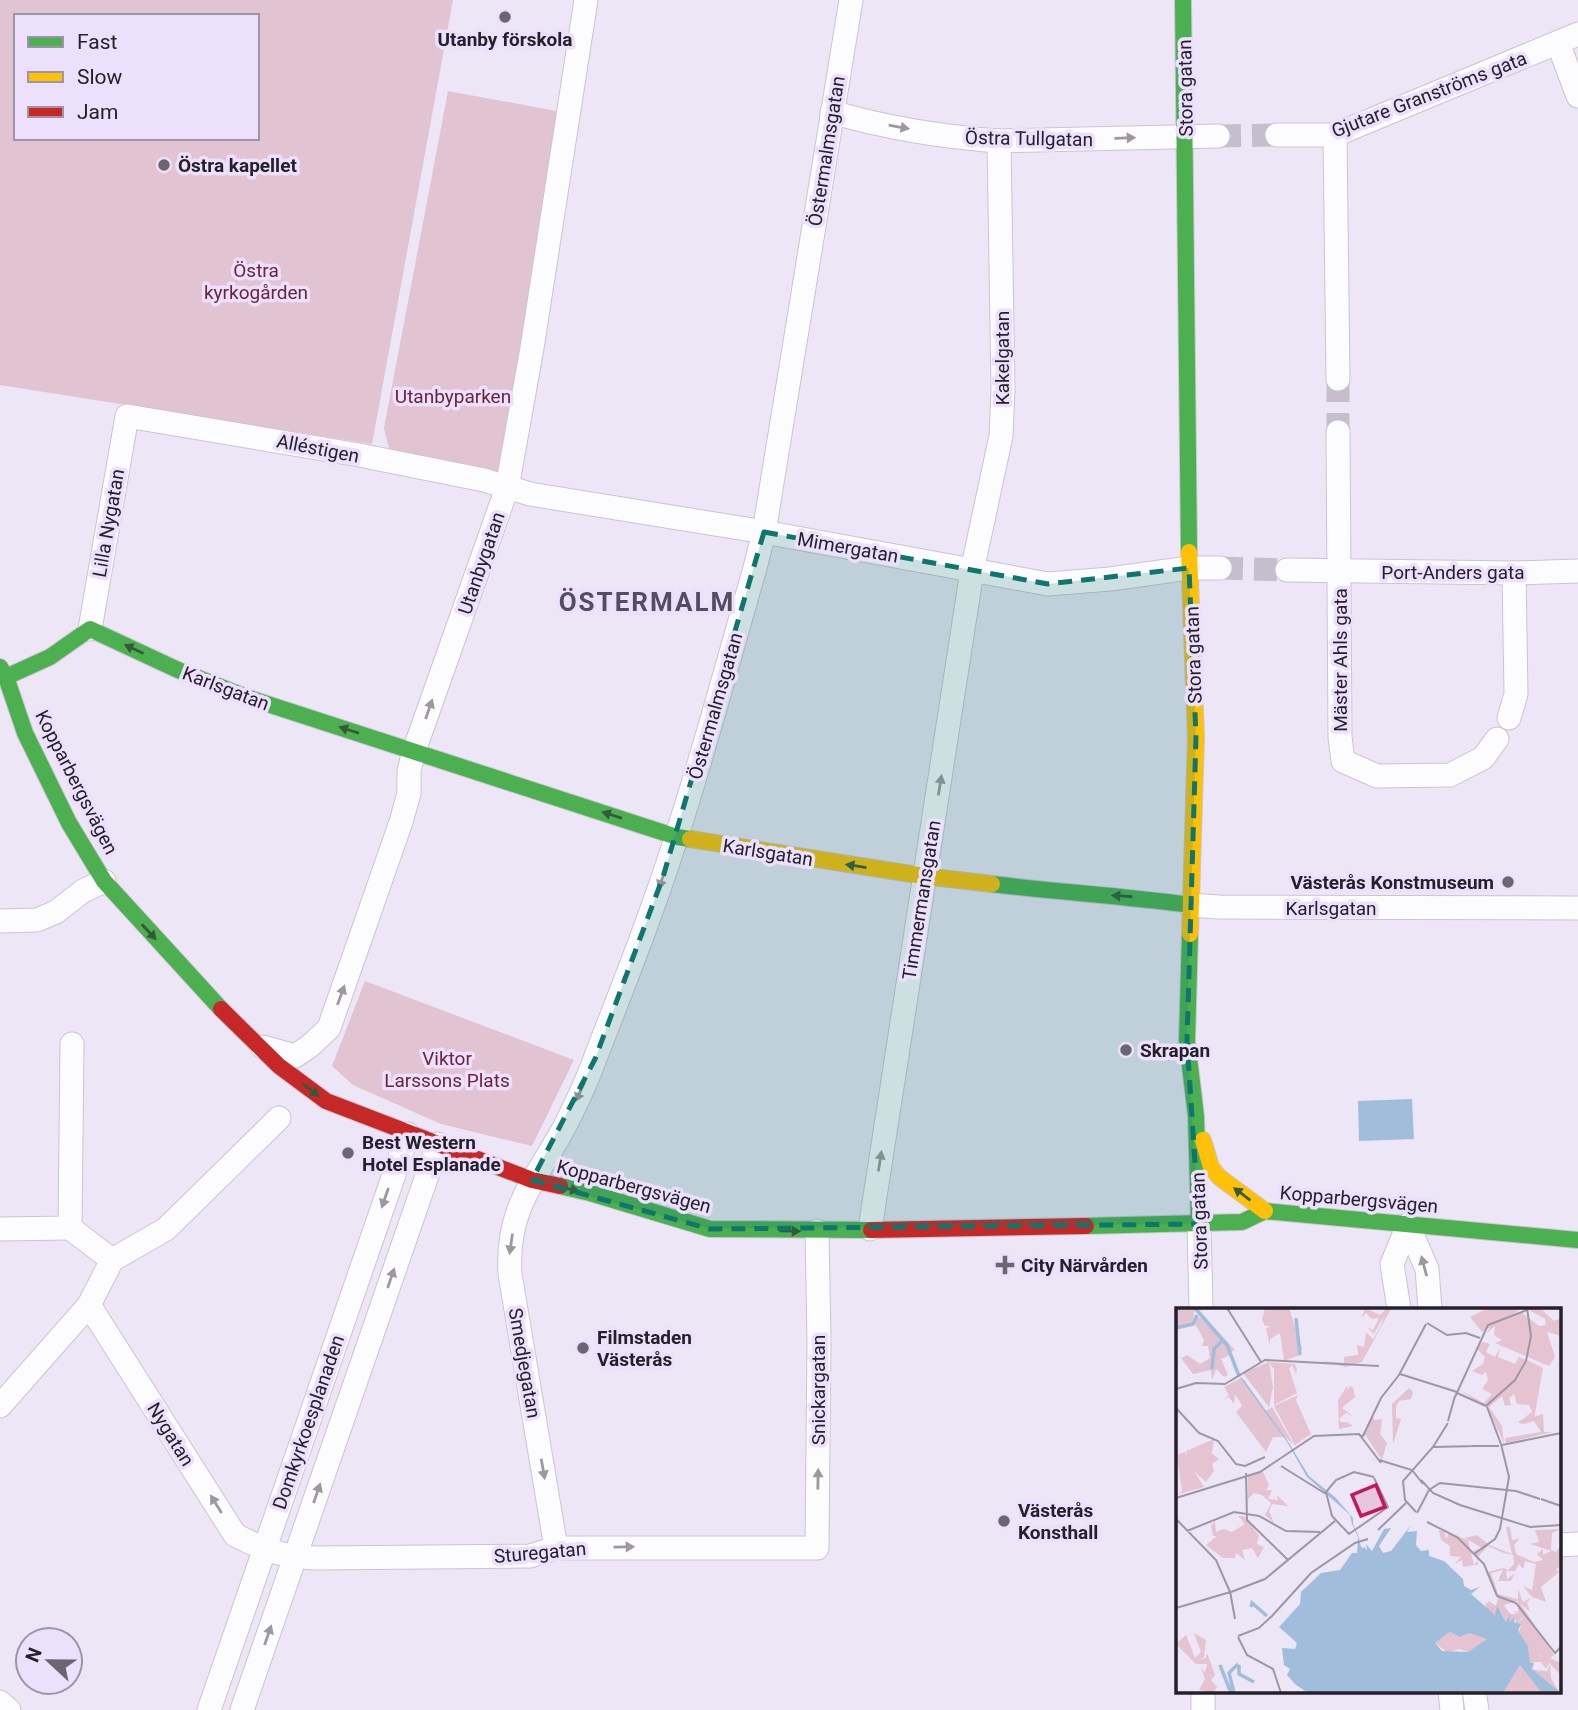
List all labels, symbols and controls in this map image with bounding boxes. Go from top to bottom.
marker: Utanby förskola [497,9,513,25]
legend [14,14,259,140]
place label: Utanby förskola [438,28,572,51]
text: Fast [77,30,118,54]
street label: Stora gatan [1173,39,1198,137]
street label: Gjutare Granströms gata [1328,47,1530,142]
text: Slow [77,65,123,89]
street label: Östermalmsgatan [803,74,850,228]
text: Jam [77,100,118,124]
one-way arrow [888,121,910,132]
street label: Östra Tullgatan [965,126,1093,151]
one-way arrow [1115,132,1137,143]
place label: Östra kapellet [178,154,297,177]
marker: Östra kapellet [156,157,172,173]
park label: Östra kyrkogården [204,259,308,304]
street label: Kakelgatan [991,311,1014,405]
park label: Utanbyparken [395,385,511,408]
street label: Alléstigen [275,429,361,468]
street label: Lilla Nygatan [88,467,129,579]
street label: Utanbygatan [453,509,510,617]
street label: Mimergatan [796,527,900,568]
street label: Port-Anders gata [1381,561,1525,584]
district label: ÖSTERMALM [559,587,735,617]
street label: Mäster Ahls gata [1329,588,1352,732]
street label: Stora gatan [1180,606,1207,704]
street label: Östermalmsgatan [684,630,747,782]
one-way arrow [124,644,144,655]
street label: Karlsgatan [179,661,273,716]
one-way arrow [424,699,435,720]
street label: Kopparbergsvägen [30,706,123,858]
one-way arrow [338,725,359,735]
one-way arrow [935,774,946,796]
one-way arrow [601,810,622,820]
street label: Timmermansgatan [898,819,945,981]
street label: Karlsgatan [721,834,815,871]
one-way arrow [845,860,867,871]
one-way arrow [656,869,667,890]
place label: Västerås Konstmuseum [1290,871,1494,894]
marker: Västerås Konstmuseum [1500,874,1516,890]
one-way arrow [1111,890,1133,901]
street label: Karlsgatan [1285,897,1377,920]
one-way arrow [141,923,157,941]
one-way arrow [335,985,346,1006]
place label: Skrapan [1140,1039,1210,1062]
marker: Skrapan [1118,1042,1134,1058]
park label: Viktor Larssons Plats [384,1047,510,1092]
one-way arrow [574,1082,586,1102]
one-way arrow [302,1083,320,1098]
place label: Best Western Hotel Esplanade [362,1131,501,1176]
marker: Best Western Hotel Esplanade [340,1145,356,1161]
one-way arrow [875,1150,886,1172]
street label: Kopparbergsvägen [554,1155,714,1218]
street label: Stora gatan [1186,1172,1213,1270]
street label: Kopparbergsvägen [1279,1181,1439,1218]
one-way arrow [558,1183,580,1194]
one-way arrow [379,1188,390,1209]
one-way arrow [1233,1188,1251,1202]
one-way arrow [780,1225,802,1237]
one-way arrow [505,1233,516,1255]
place label: City Närvården [1021,1254,1148,1277]
one-way arrow [1418,1254,1429,1276]
marker: City Närvården [995,1255,1015,1275]
one-way arrow [386,1268,397,1289]
street label: Smedjegatan [504,1306,546,1420]
inset map [1176,1308,1560,1692]
place label: Filmstaden Västerås [597,1326,692,1371]
street label: Domkyrkoesplanaden [268,1332,349,1512]
street label: Snickargatan [807,1335,830,1445]
marker: Filmstaden Västerås [575,1340,591,1356]
street label: Nygatan [142,1398,199,1470]
one-way arrow [538,1458,549,1480]
one-way arrow [812,1468,824,1490]
one-way arrow [312,1483,323,1504]
one-way arrow [209,1494,222,1514]
place label: Västerås Konsthall [1018,1499,1098,1544]
marker: Västerås Konsthall [996,1513,1012,1529]
street label: Sturegatan [493,1537,587,1568]
one-way arrow [614,1541,636,1553]
one-way arrow [263,1624,274,1645]
north arrow [14,1626,84,1696]
text: N [21,1644,47,1665]

